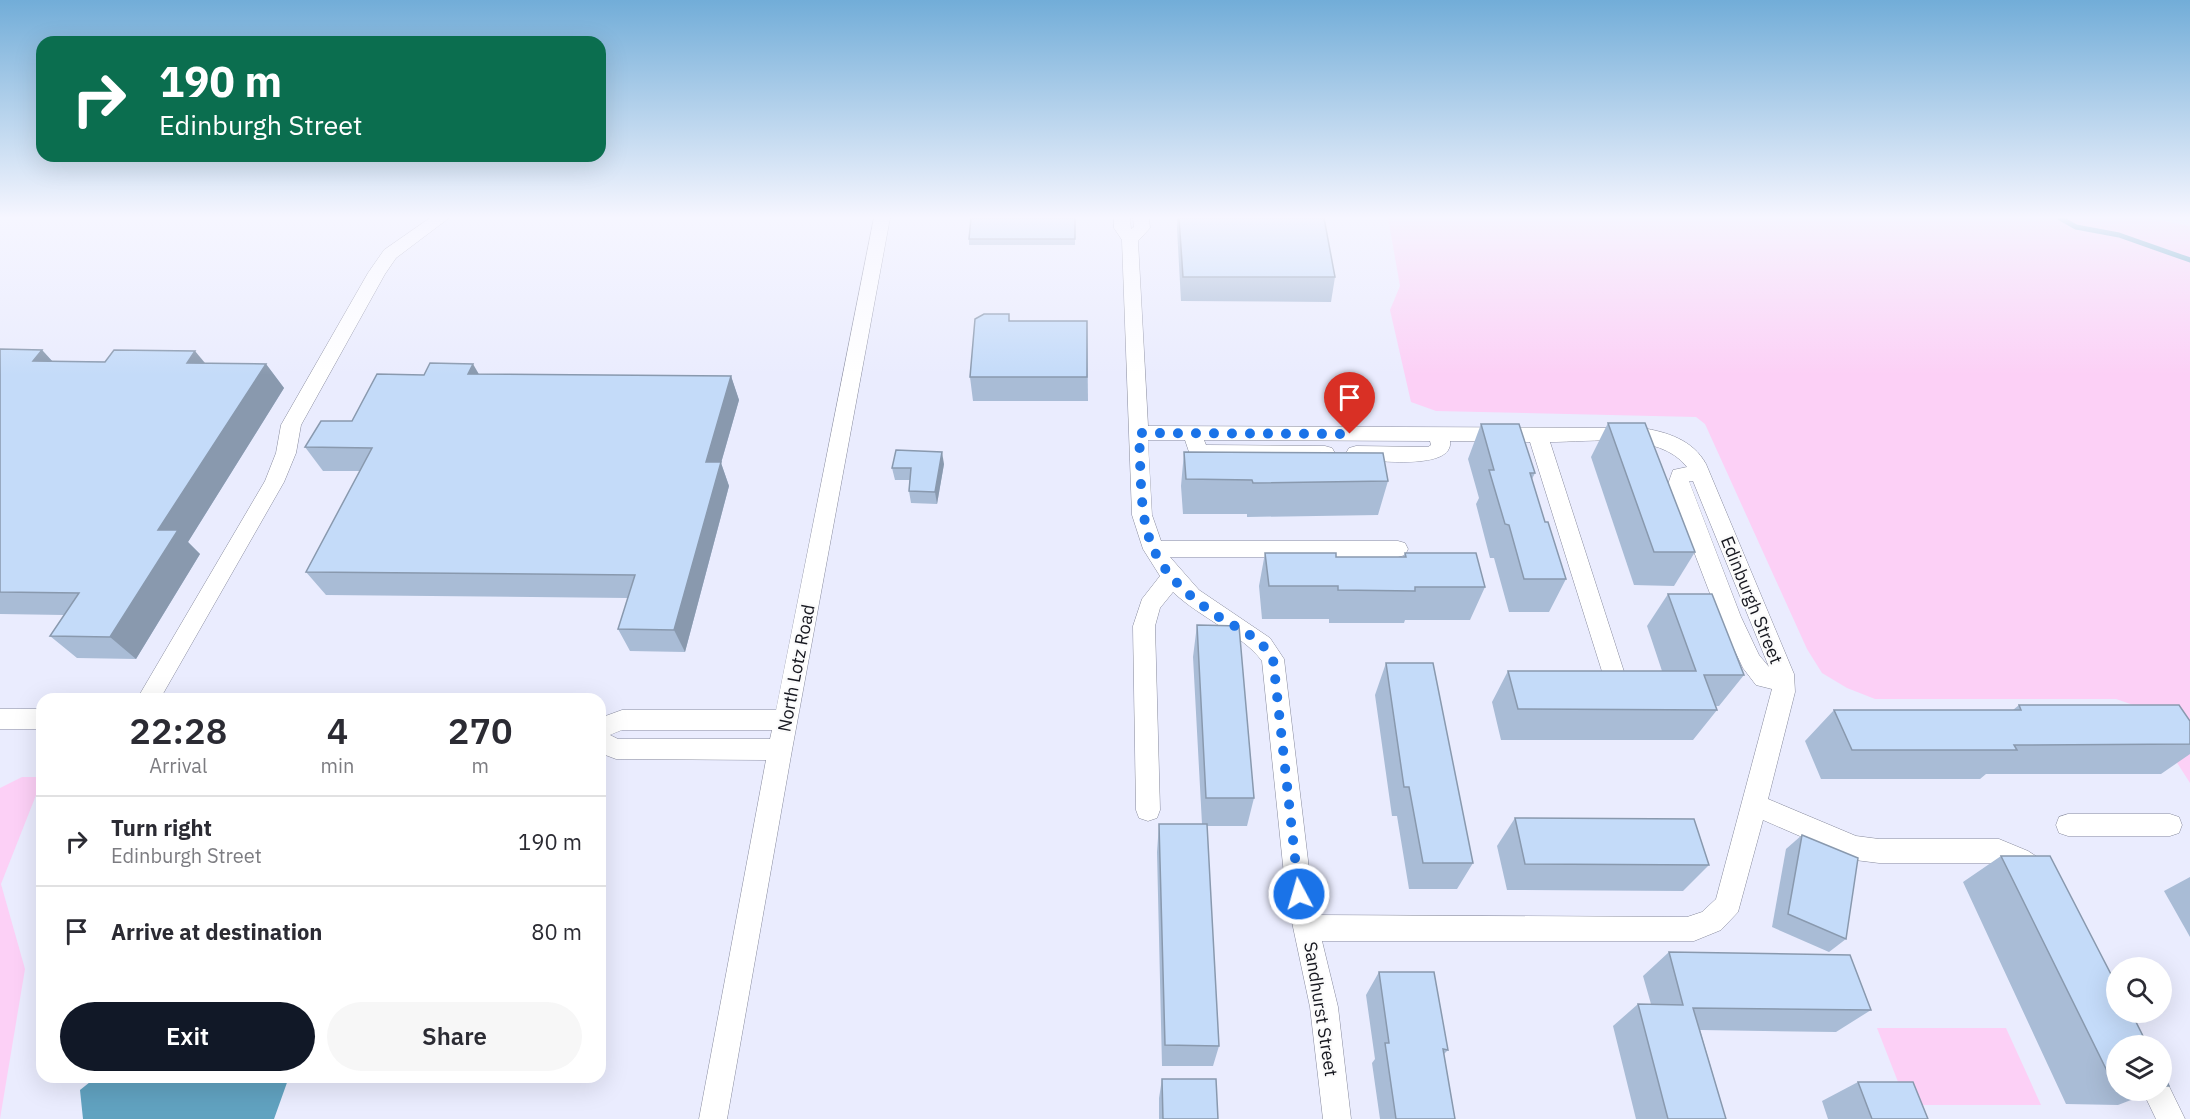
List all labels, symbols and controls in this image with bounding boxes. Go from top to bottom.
text: 190 m [159,54,282,109]
icon: right [60,60,138,138]
text: Edinburgh Street [159,107,363,142]
pin [1324,372,1375,434]
icon: arrive [1333,381,1366,414]
street label: Edinburgh Street [1716,533,1788,667]
street label: North Lotz Road [772,602,820,734]
text: 22:28 [129,707,227,754]
text: 4 [327,707,348,754]
text: 270 [448,707,513,754]
text: Arrival [149,752,207,779]
text: min [321,752,354,779]
text: m [471,752,489,779]
text: Turn right [111,813,212,842]
icon: right [60,825,93,858]
text: 190 m [518,827,582,856]
text: Edinburgh Street [111,842,262,869]
position arrow [1267,862,1331,926]
icon: arrive [60,915,93,948]
text: Arrive at destination [111,917,322,946]
text: 80 m [531,917,582,946]
street label: Sandhurst Street [1299,940,1343,1078]
map controls [2106,957,2172,1101]
button: search [2106,957,2172,1023]
button: Exit [60,1002,315,1071]
button: Share [327,1002,582,1071]
button: layers [2106,1035,2172,1101]

